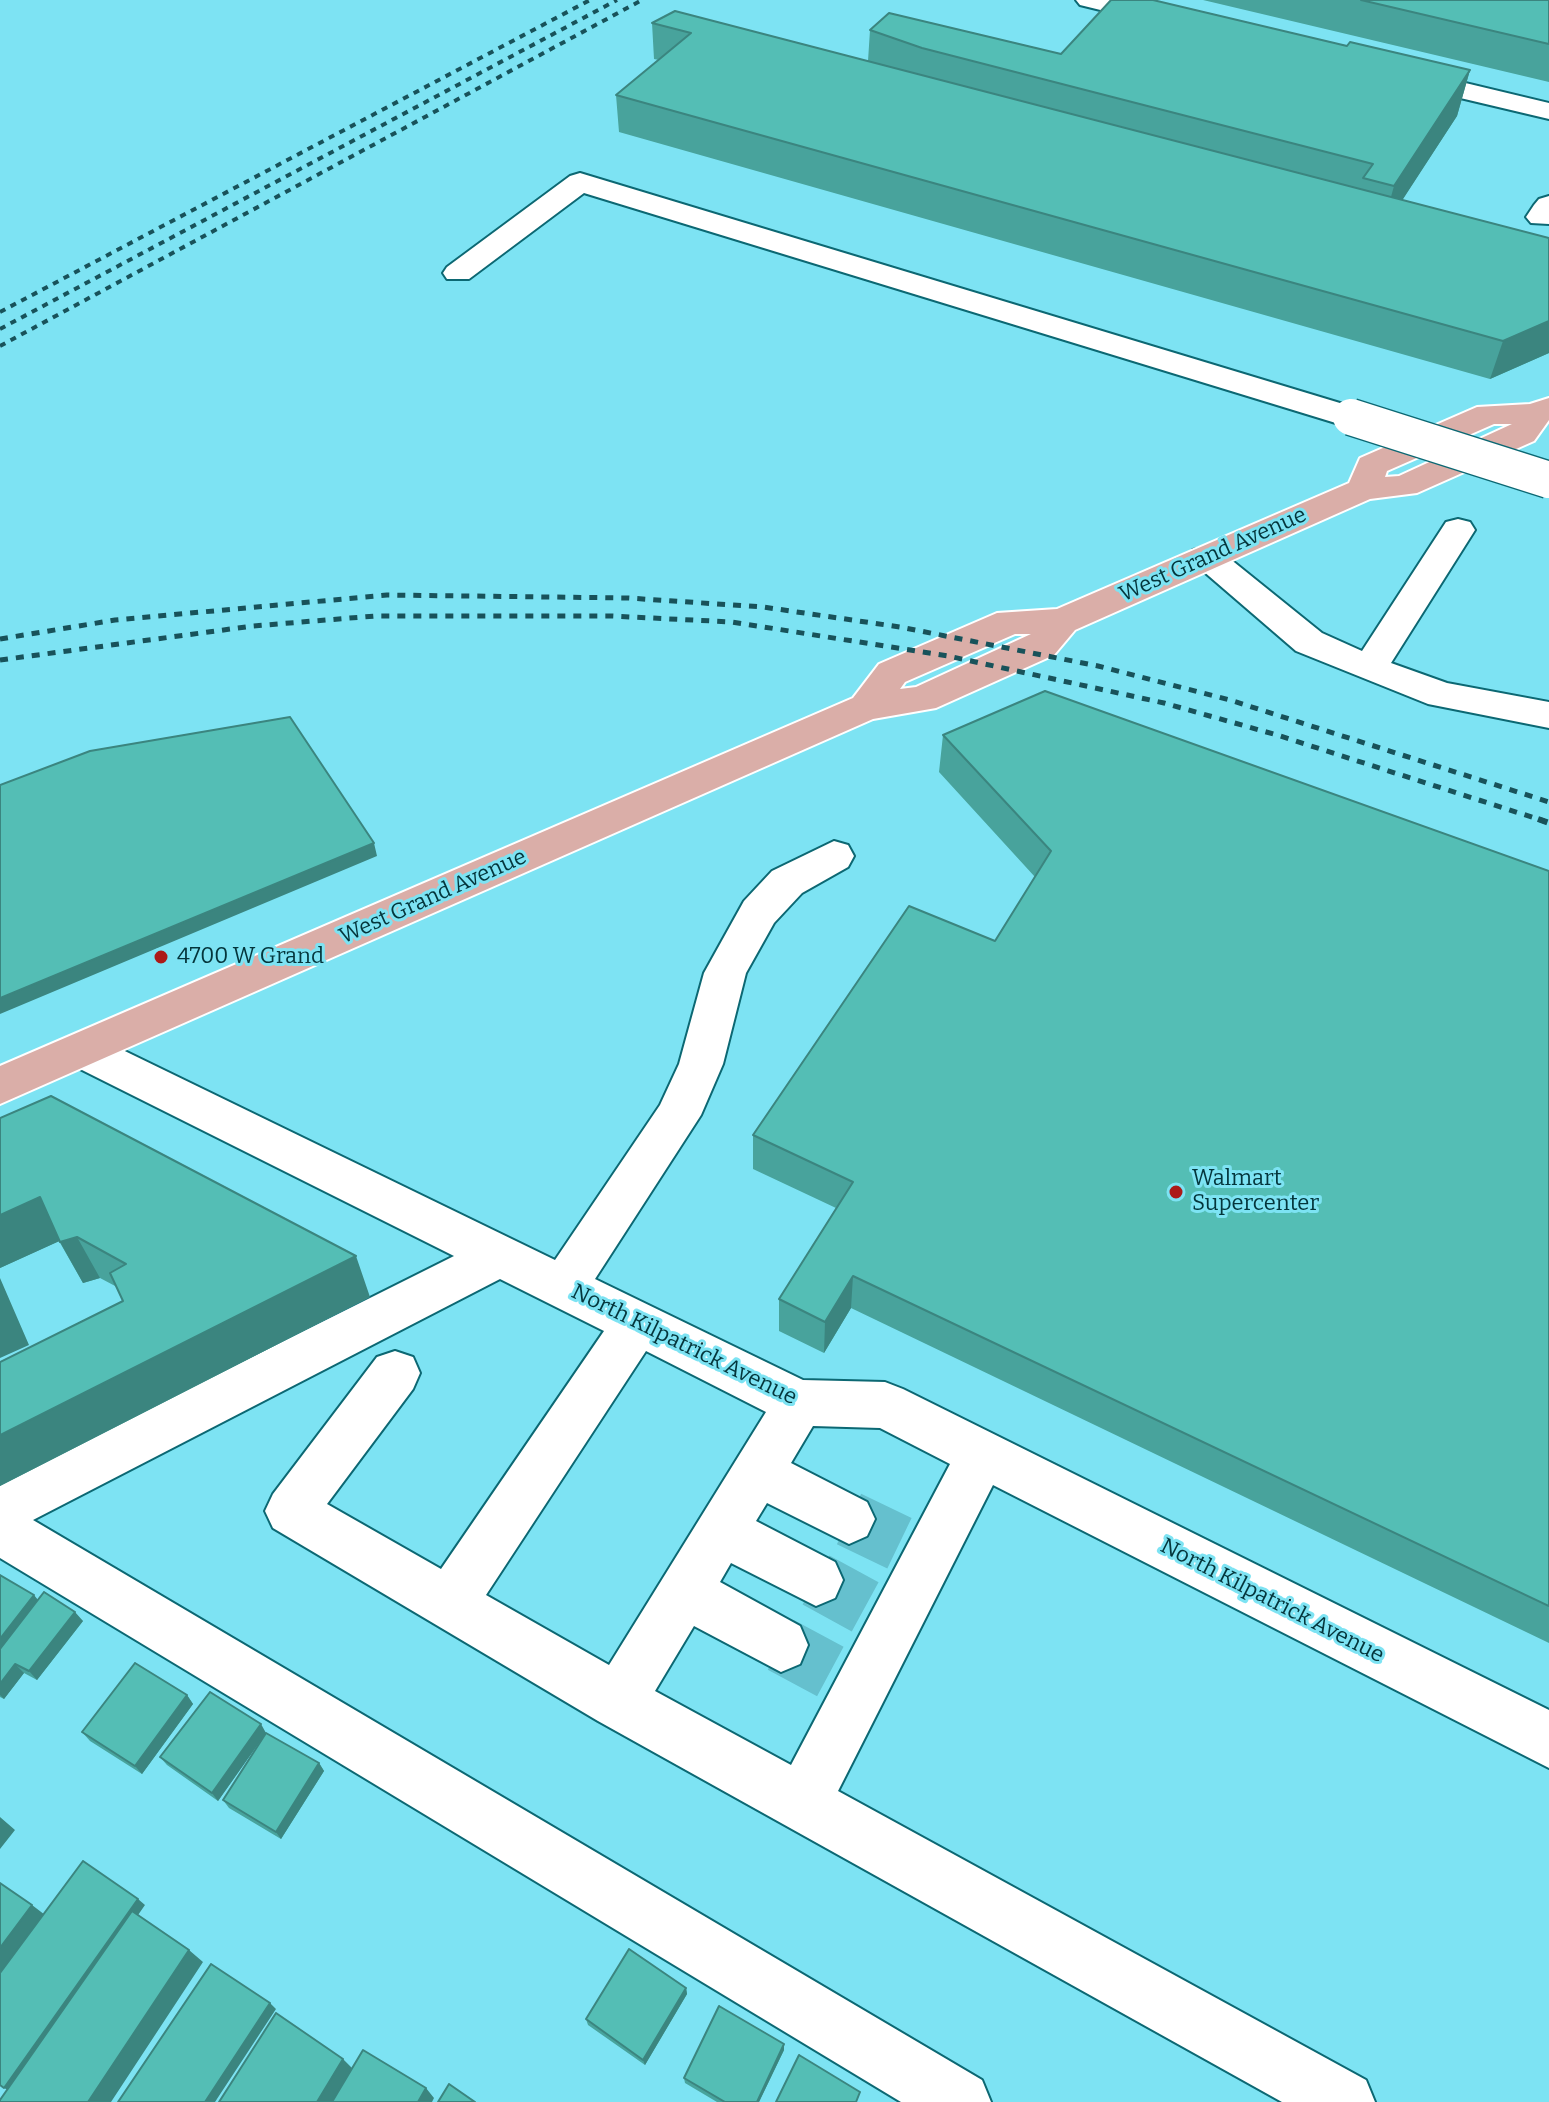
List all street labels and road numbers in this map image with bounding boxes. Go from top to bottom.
street label: West Grand Avenue [1115,502,1311,608]
street label: West Grand Avenue [335,844,531,950]
street label: North Kilpatrick Avenue [567,1279,801,1411]
street label: North Kilpatrick Avenue [1156,1533,1388,1669]

